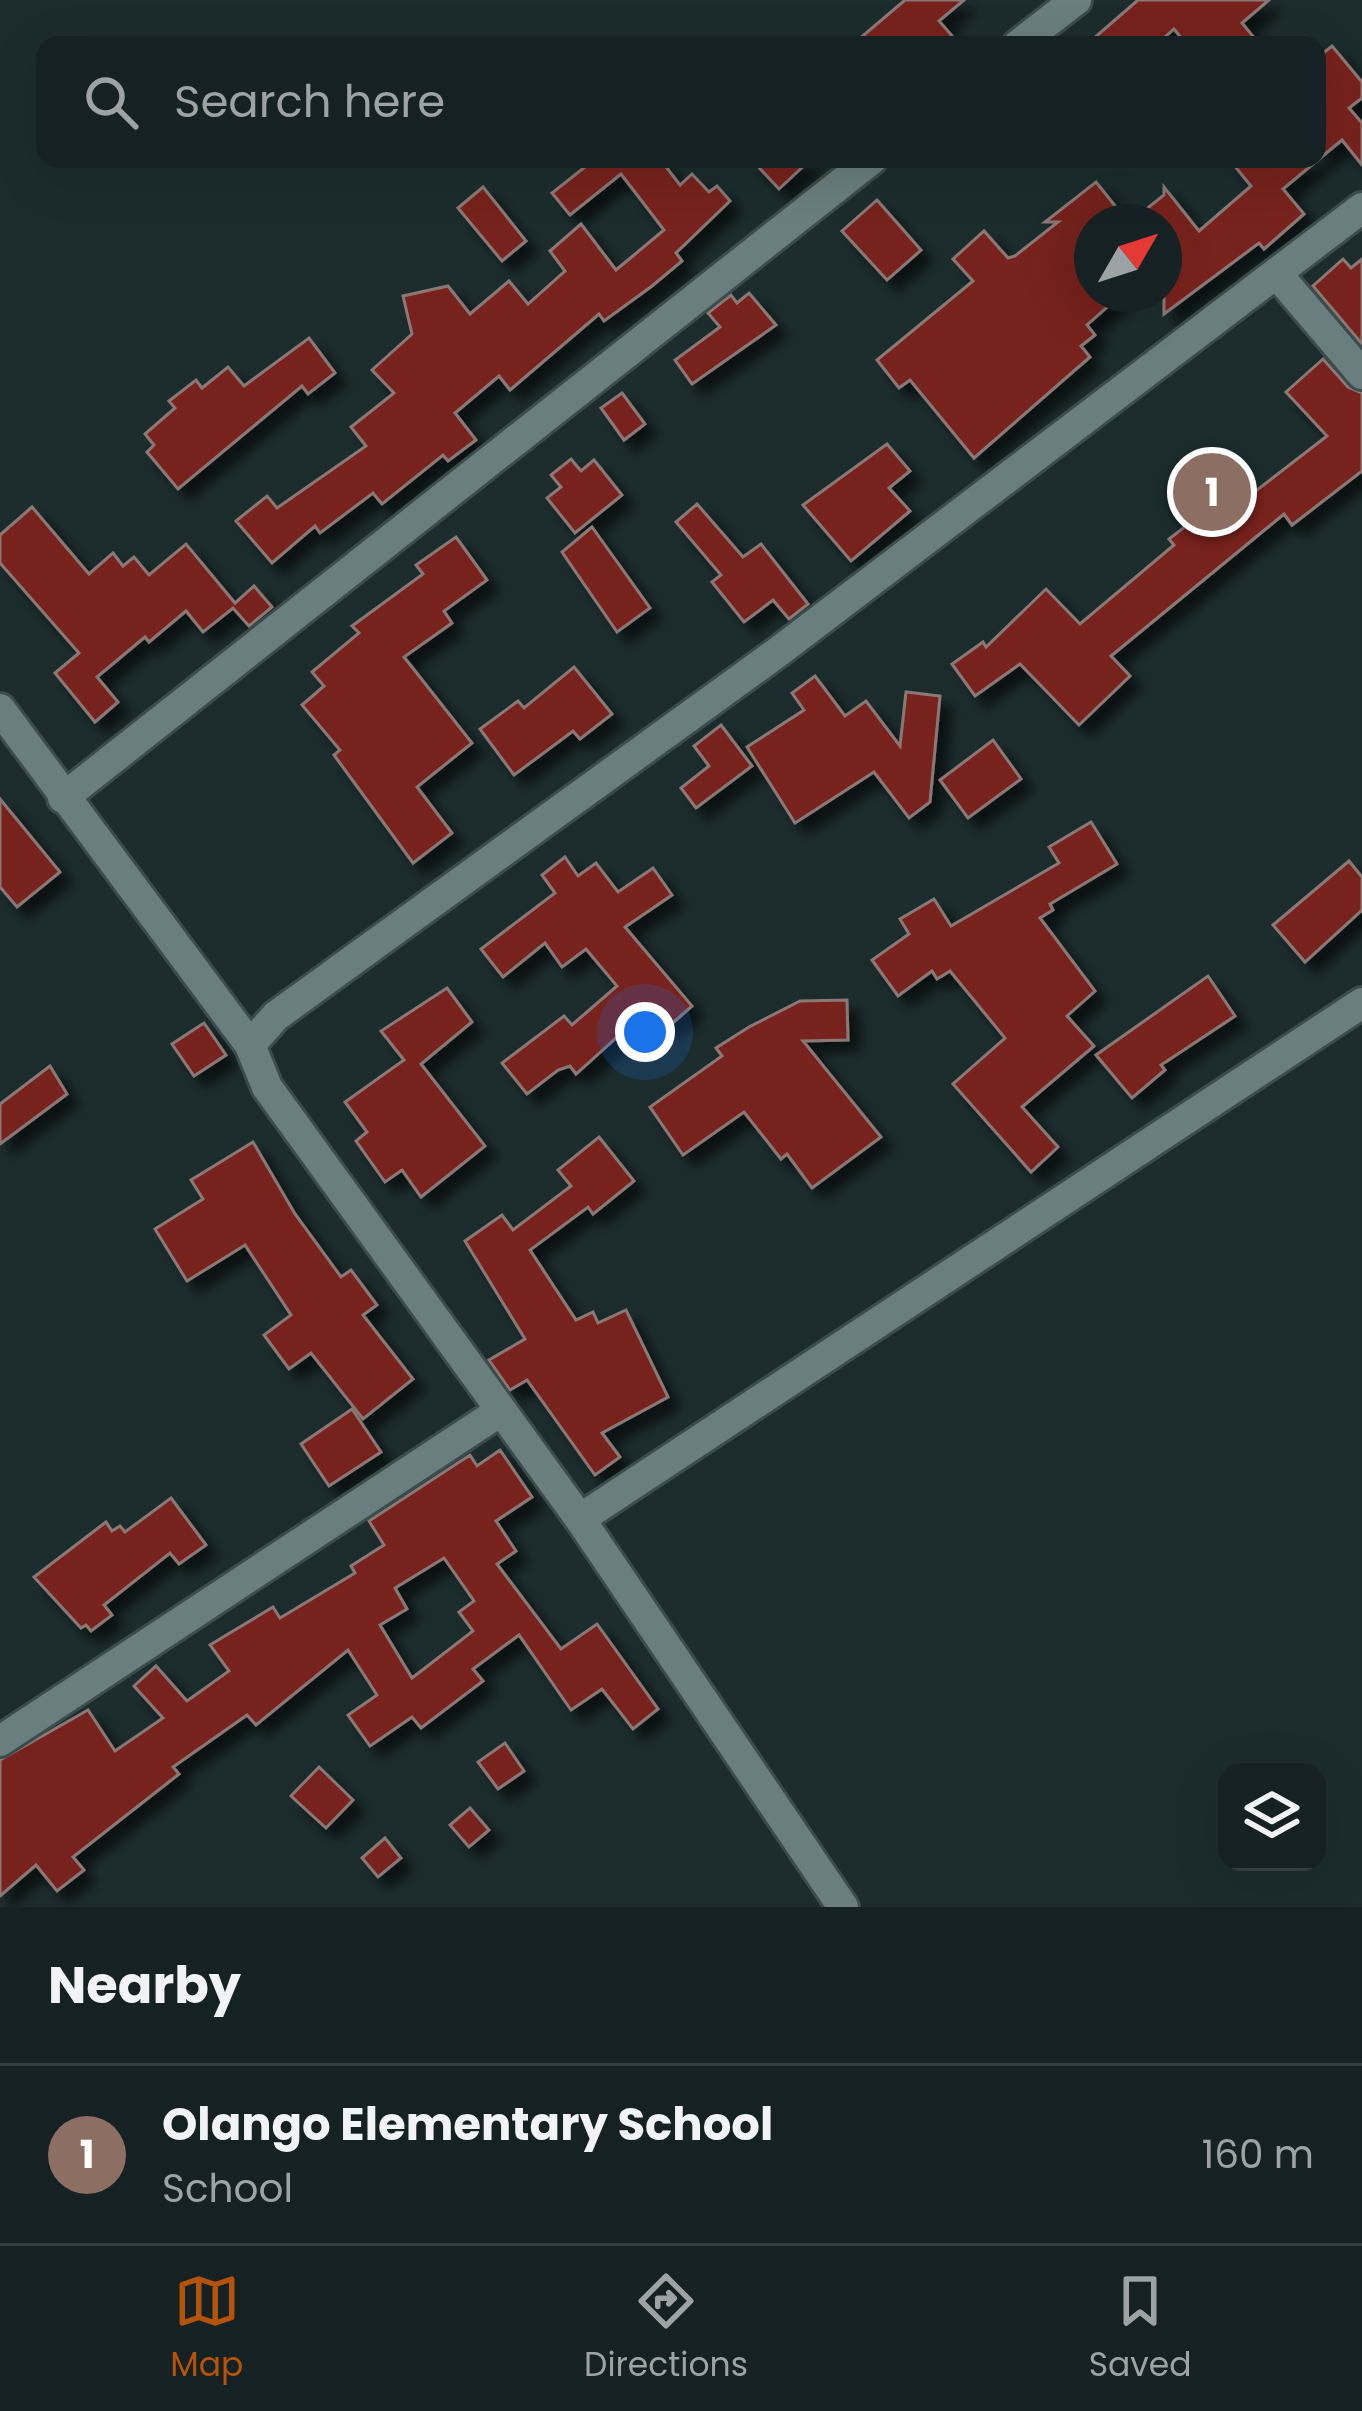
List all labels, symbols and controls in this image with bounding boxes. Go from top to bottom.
search box [36,36,1326,168]
icon: search [78,69,144,135]
text: Search here [174,70,445,133]
north arrow [1074,204,1182,312]
pin: 1 [1173,447,1251,537]
your location [615,1002,675,1062]
map controls [1218,1763,1326,1871]
button: layers [1218,1763,1326,1871]
text: Nearby [48,1949,241,2021]
text: Olango Elementary School [162,2093,773,2156]
text: 1 [80,2127,94,2182]
text: 160 m [1202,2127,1314,2182]
text: School [162,2161,293,2216]
tab: Map [170,2268,243,2390]
tab: Directions [584,2268,748,2390]
tab: Saved [1089,2268,1192,2390]

